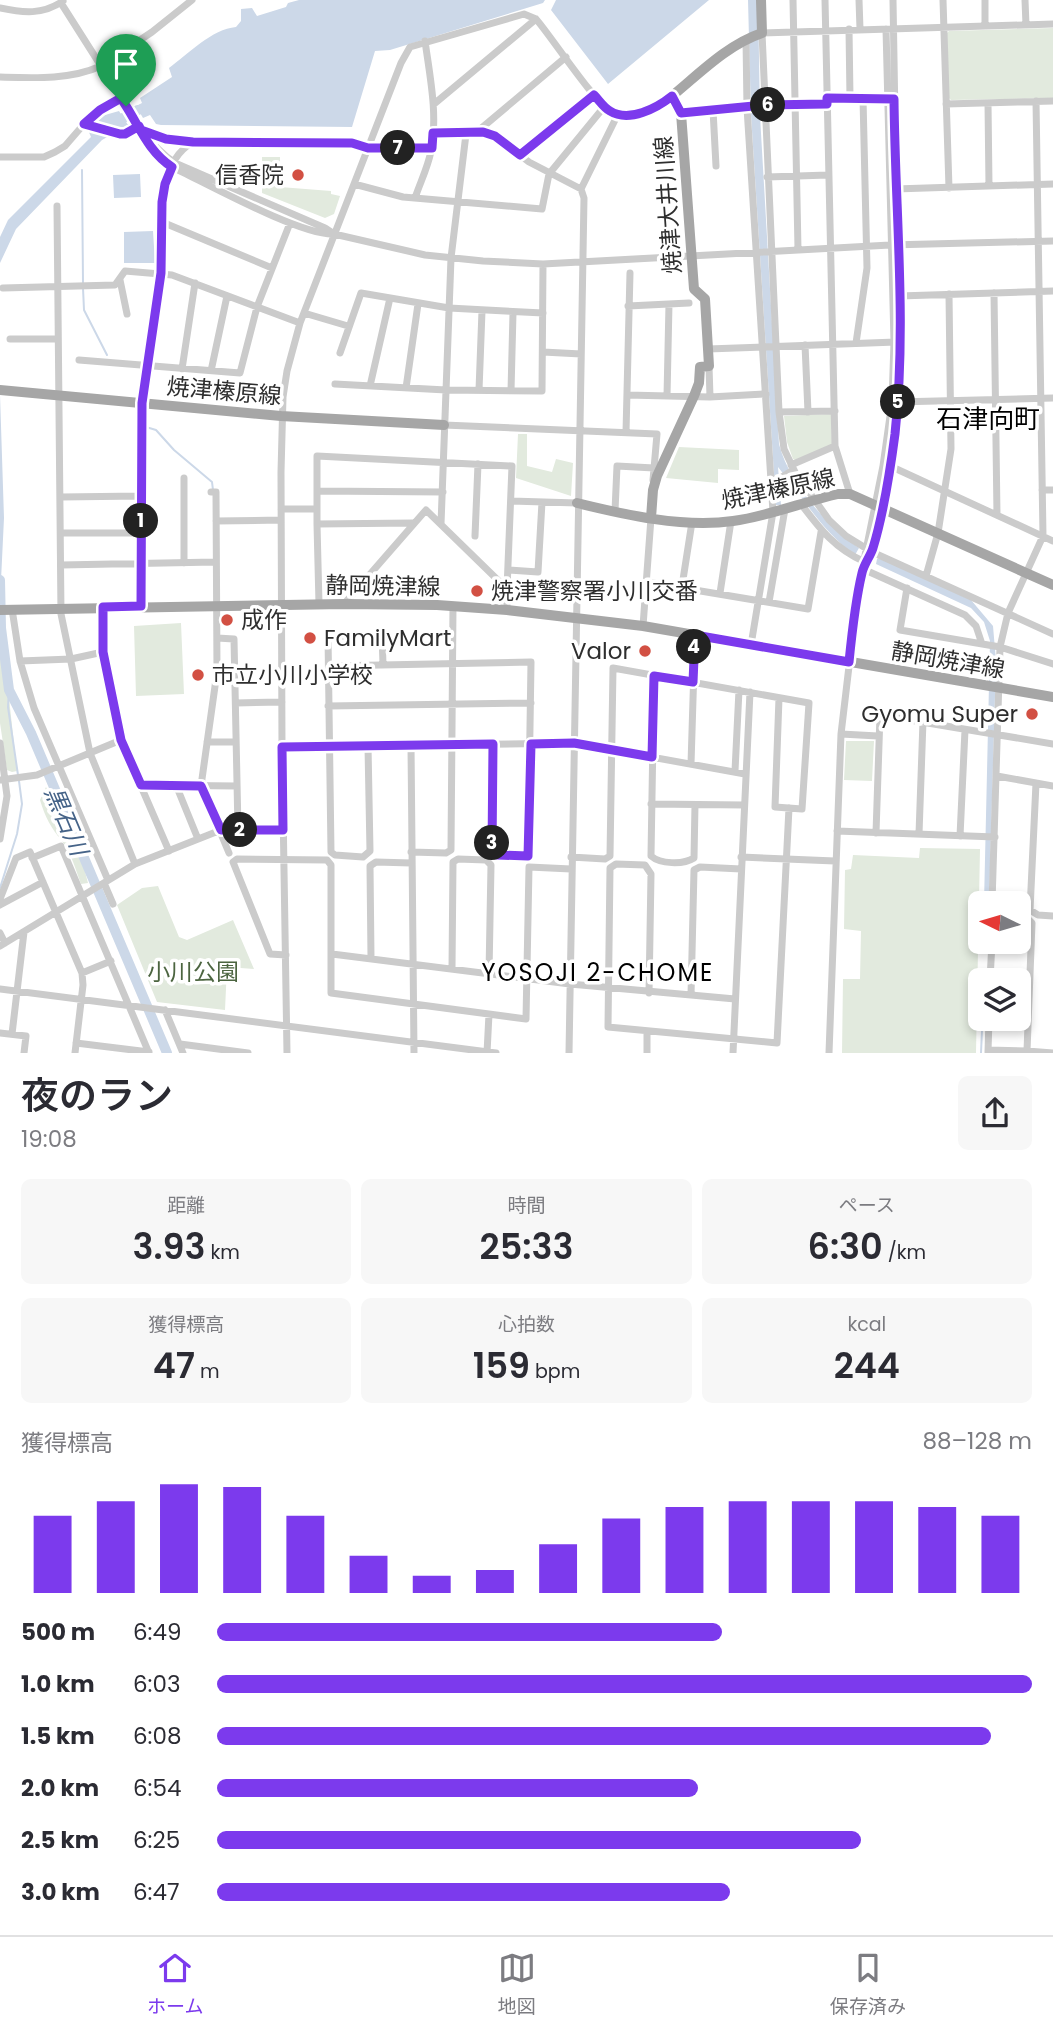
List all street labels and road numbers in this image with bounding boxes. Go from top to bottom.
street label: 焼津大井川線 [647,135,689,275]
street label: 焼津榛原線 [165,370,283,412]
street label: 焼津榛原線 [718,461,838,517]
street label: 静岡焼津線 [325,569,441,603]
street label: 静岡焼津線 [889,634,1007,686]

